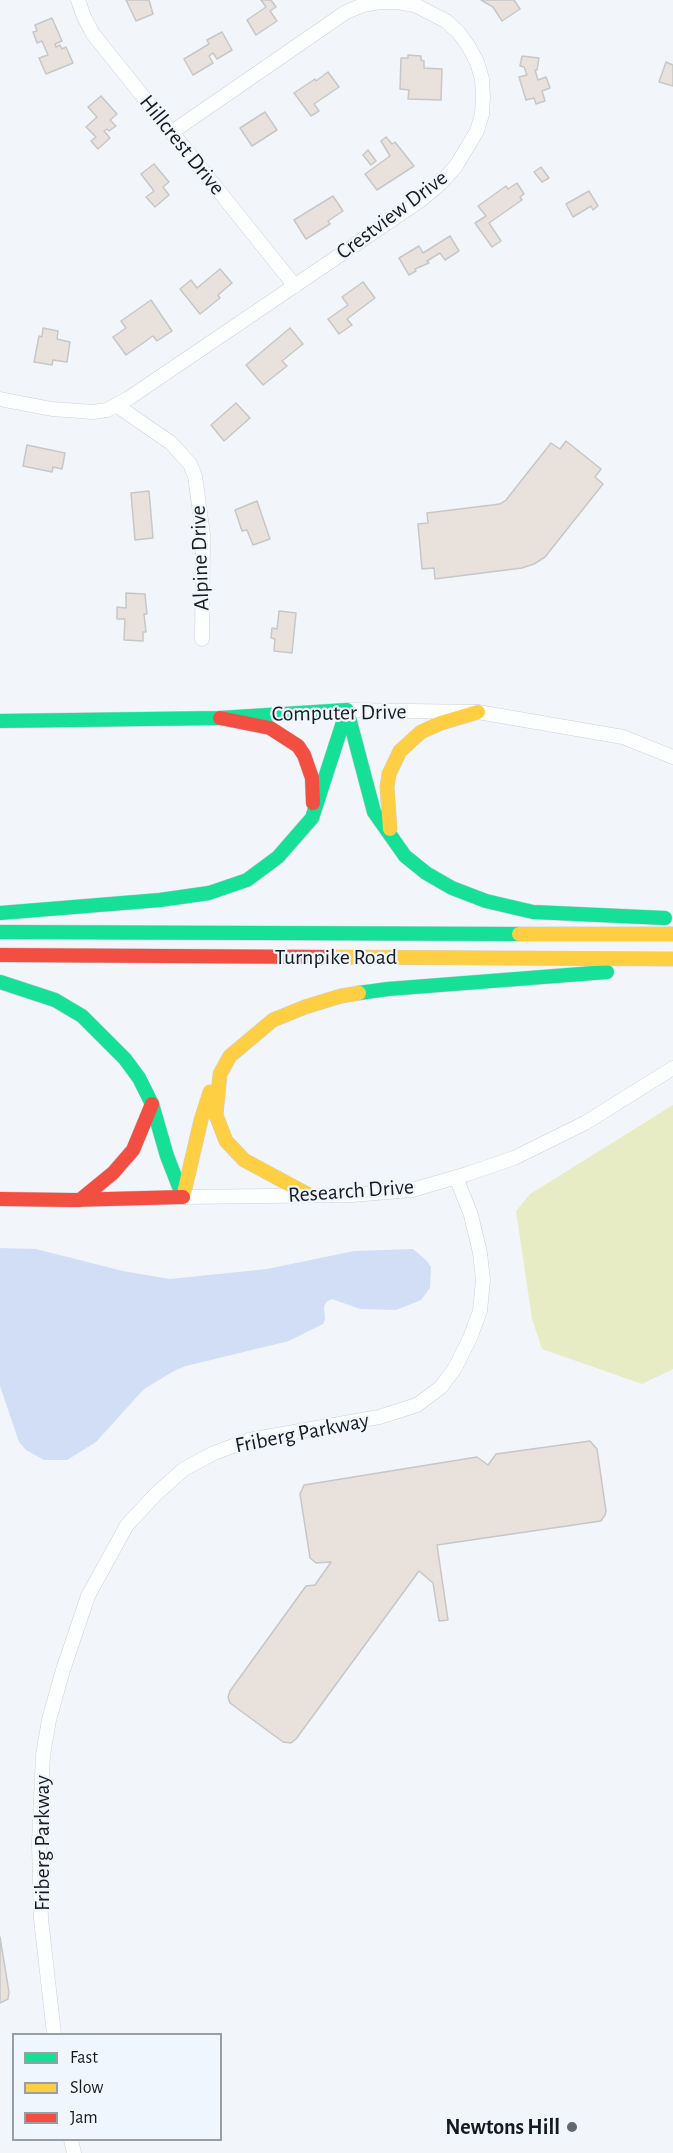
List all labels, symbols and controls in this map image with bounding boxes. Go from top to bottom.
street label: Hillcrest Drive [134,90,230,200]
street label: Crestview Drive [331,165,453,265]
street label: Alpine Drive [185,505,215,611]
street label: Computer Drive [271,699,407,727]
street label: Turnpike Road [275,944,397,970]
street label: Research Drive [287,1173,415,1209]
street label: Friberg Parkway [233,1407,371,1459]
street label: Friberg Parkway [29,1775,55,1911]
legend [12,2033,222,2141]
text: Fast [70,2049,98,2067]
text: Slow [70,2079,103,2097]
text: Jam [70,2109,98,2127]
place label: Newtons Hill [445,2114,560,2140]
marker: Newtons Hill [565,2120,579,2134]

